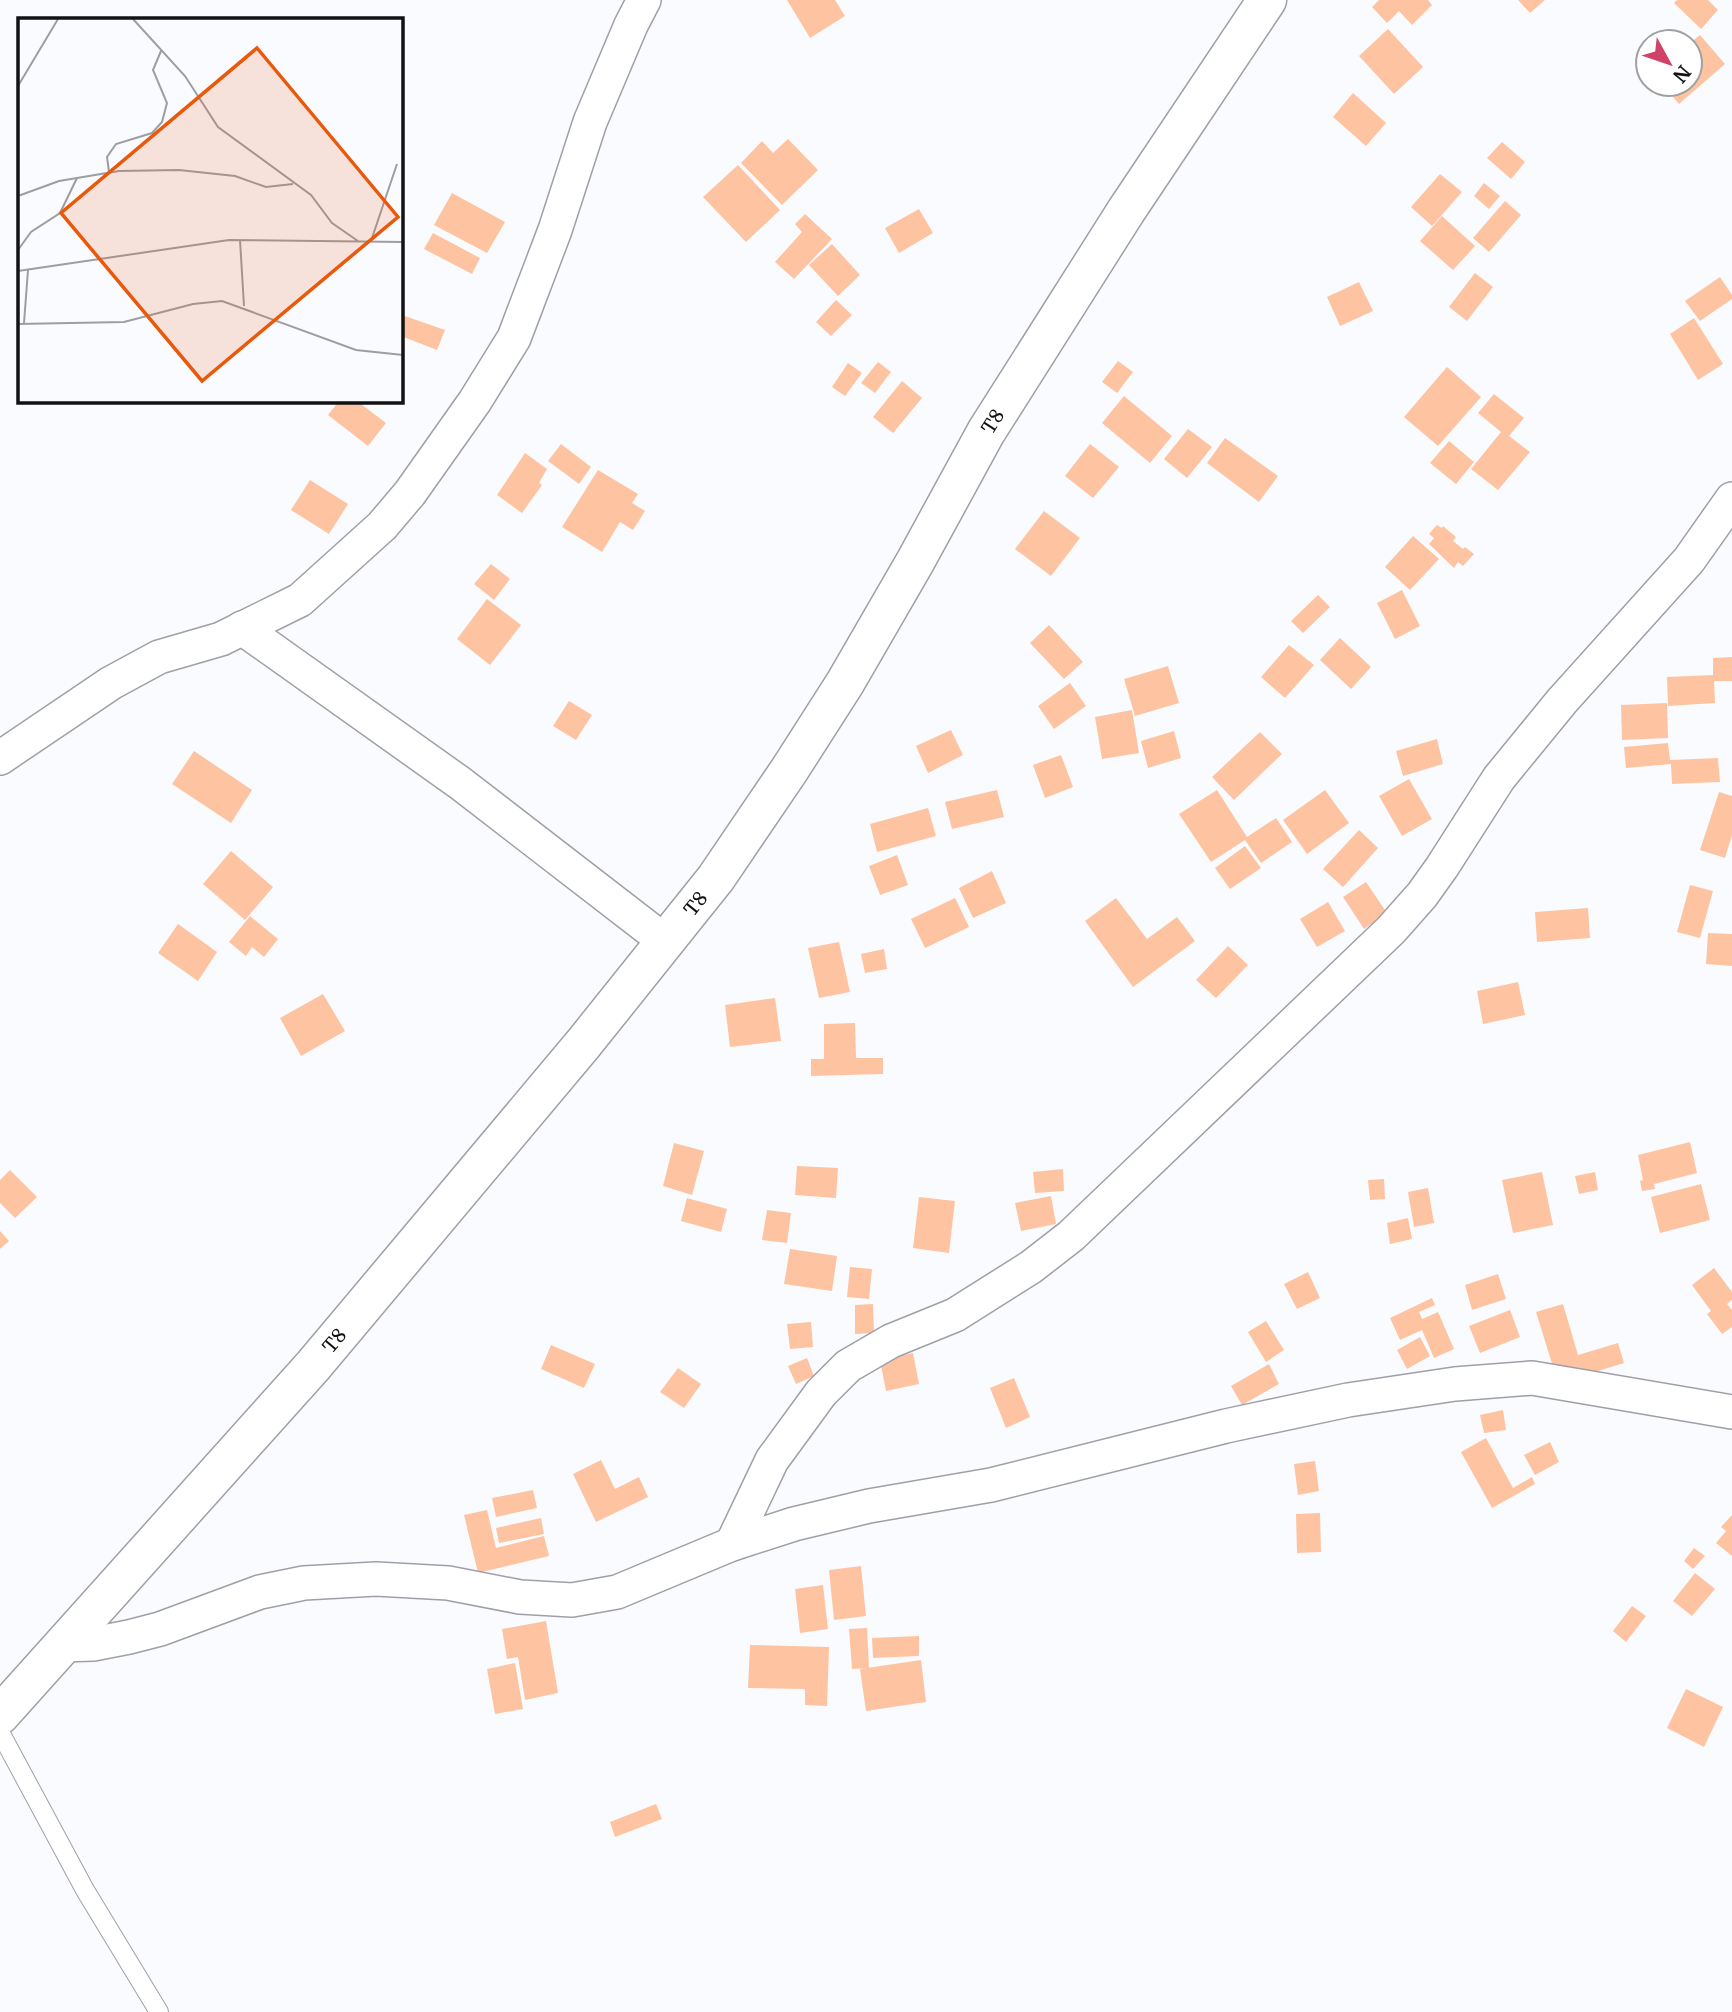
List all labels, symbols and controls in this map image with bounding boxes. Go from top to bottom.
inset map [18,18,402,402]
north arrow [1634,28,1704,98]
text: N [1668,60,1696,87]
street label: T8 [976,405,1009,438]
street label: T8 [679,886,713,921]
street label: T8 [317,1323,351,1358]

